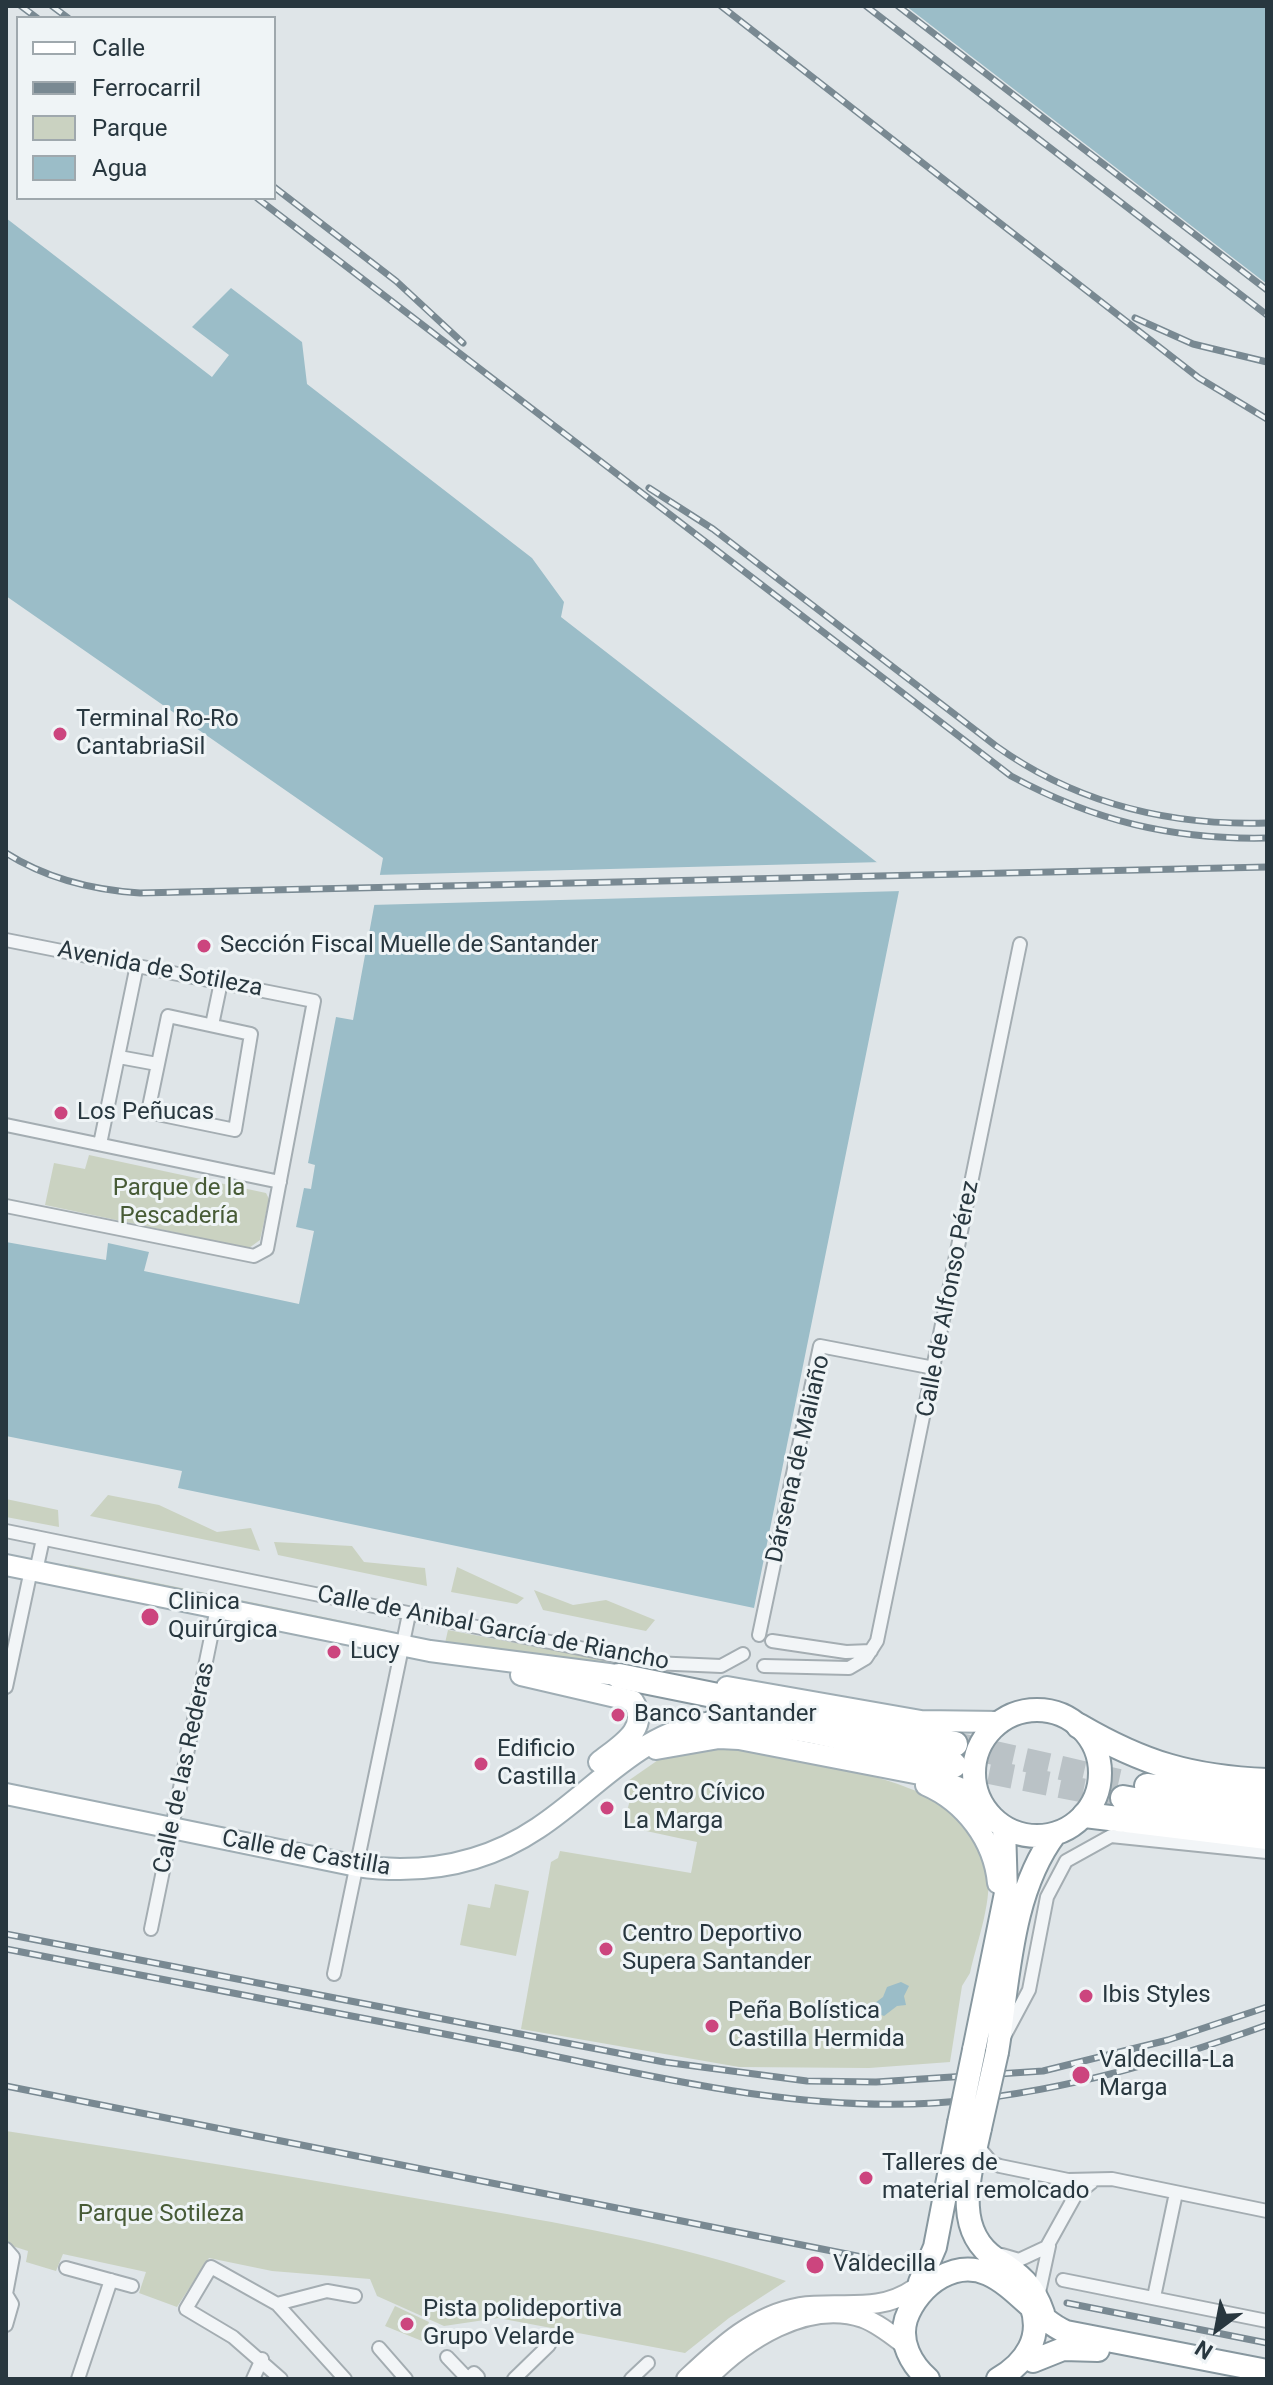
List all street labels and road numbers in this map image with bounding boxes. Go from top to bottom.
street label: Avenida de Sotileza [55,936,265,1004]
street label: Calle de Alfonso Pérez [912,1178,986,1420]
street label: Dársena de Maliaño [761,1352,837,1566]
street label: Calle de Anibal García de Riancho [315,1581,671,1677]
street label: Calle de las Rederas [149,1660,221,1876]
street label: Calle de Castilla [219,1825,393,1883]

